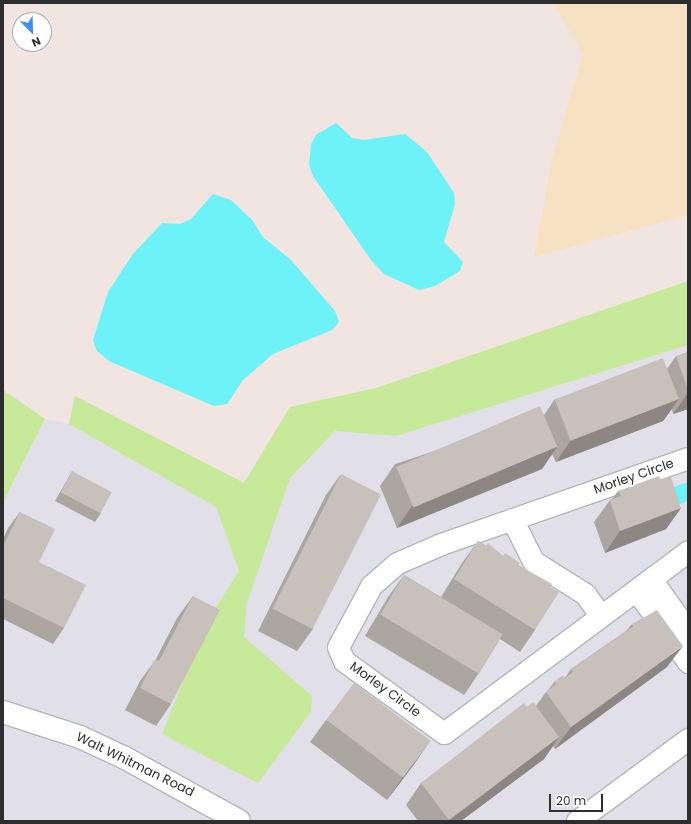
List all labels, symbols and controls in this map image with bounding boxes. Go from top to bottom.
north arrow [12,12,52,52]
text: N [29,33,43,51]
street label: Morley Circle [592,456,676,498]
street label: Morley Circle [347,659,423,721]
street label: Walt Whitman Road [73,730,197,800]
scale bar [551,786,605,812]
text: 20 m [556,792,586,809]

